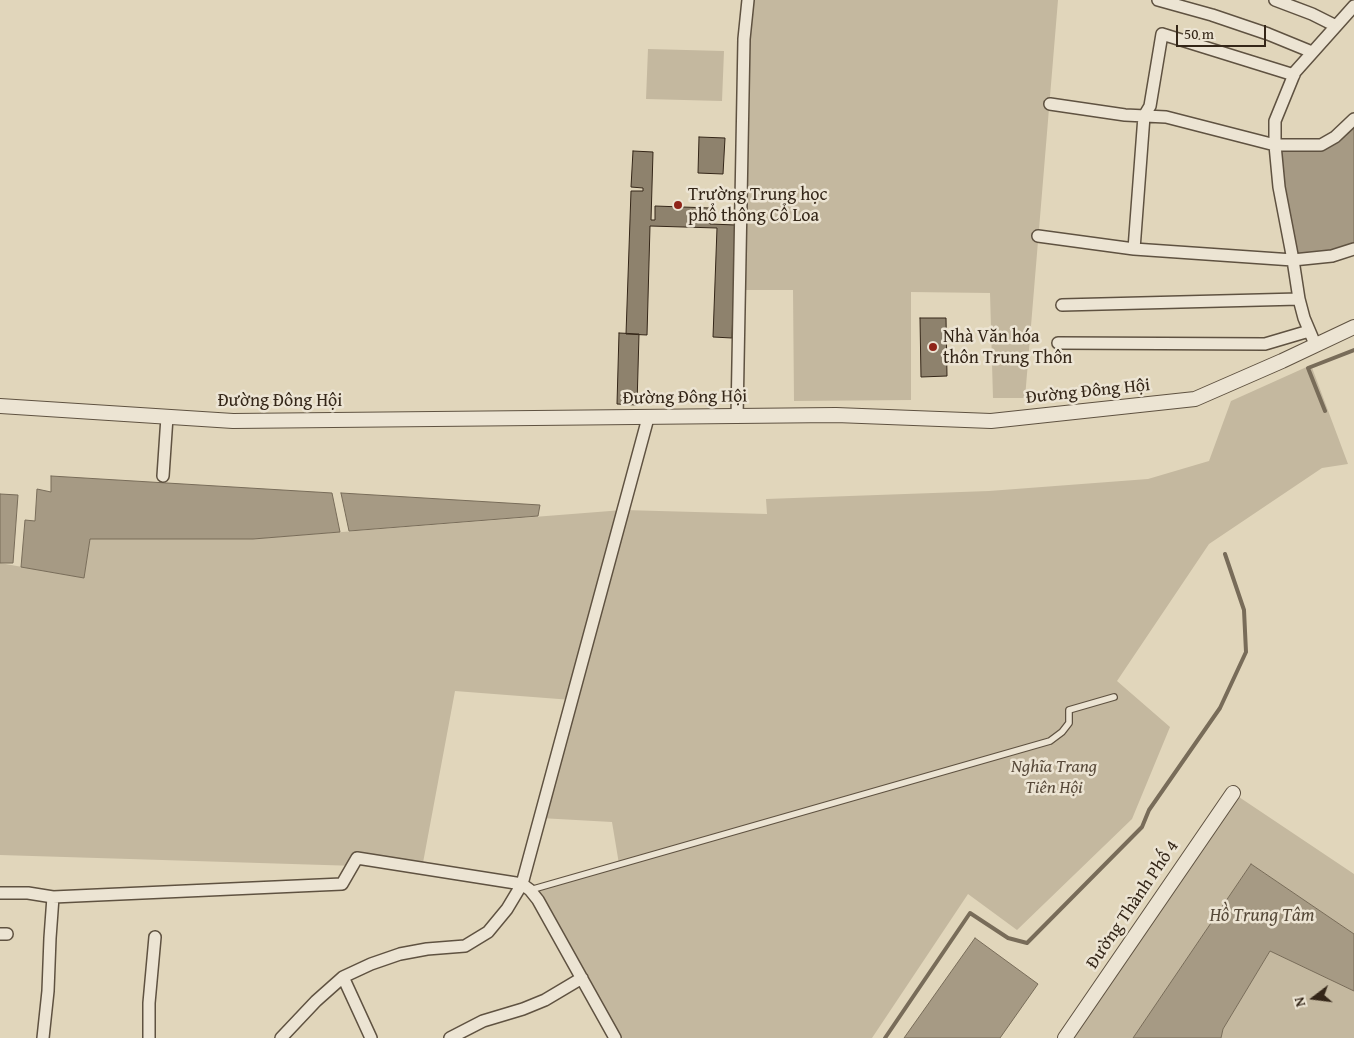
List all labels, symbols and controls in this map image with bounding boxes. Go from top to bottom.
scale bar [1179,15,1269,47]
text: 50 m [1184,23,1214,44]
place label: Trường Trung học phổ thông Cổ Loa [688,184,827,226]
marker: Trường Trung học phổ thông Cổ Loa [672,199,684,211]
place label: Nhà Văn hóa thôn Trung Thôn [943,326,1072,368]
marker: Nhà Văn hóa thôn Trung Thôn [927,341,939,353]
street label: Đường Đông Hội [1025,375,1151,409]
street label: Đường Đông Hội [622,386,748,410]
street label: Đường Đông Hội [218,390,342,412]
park label: Nghĩa Trang Tiên Hội [1011,756,1097,799]
street label: Đường Thành Phố 4 [1082,837,1184,973]
water label: Hồ Trung Tâm [1209,905,1315,927]
north arrow [1289,973,1339,1023]
text: N [1289,995,1310,1009]

